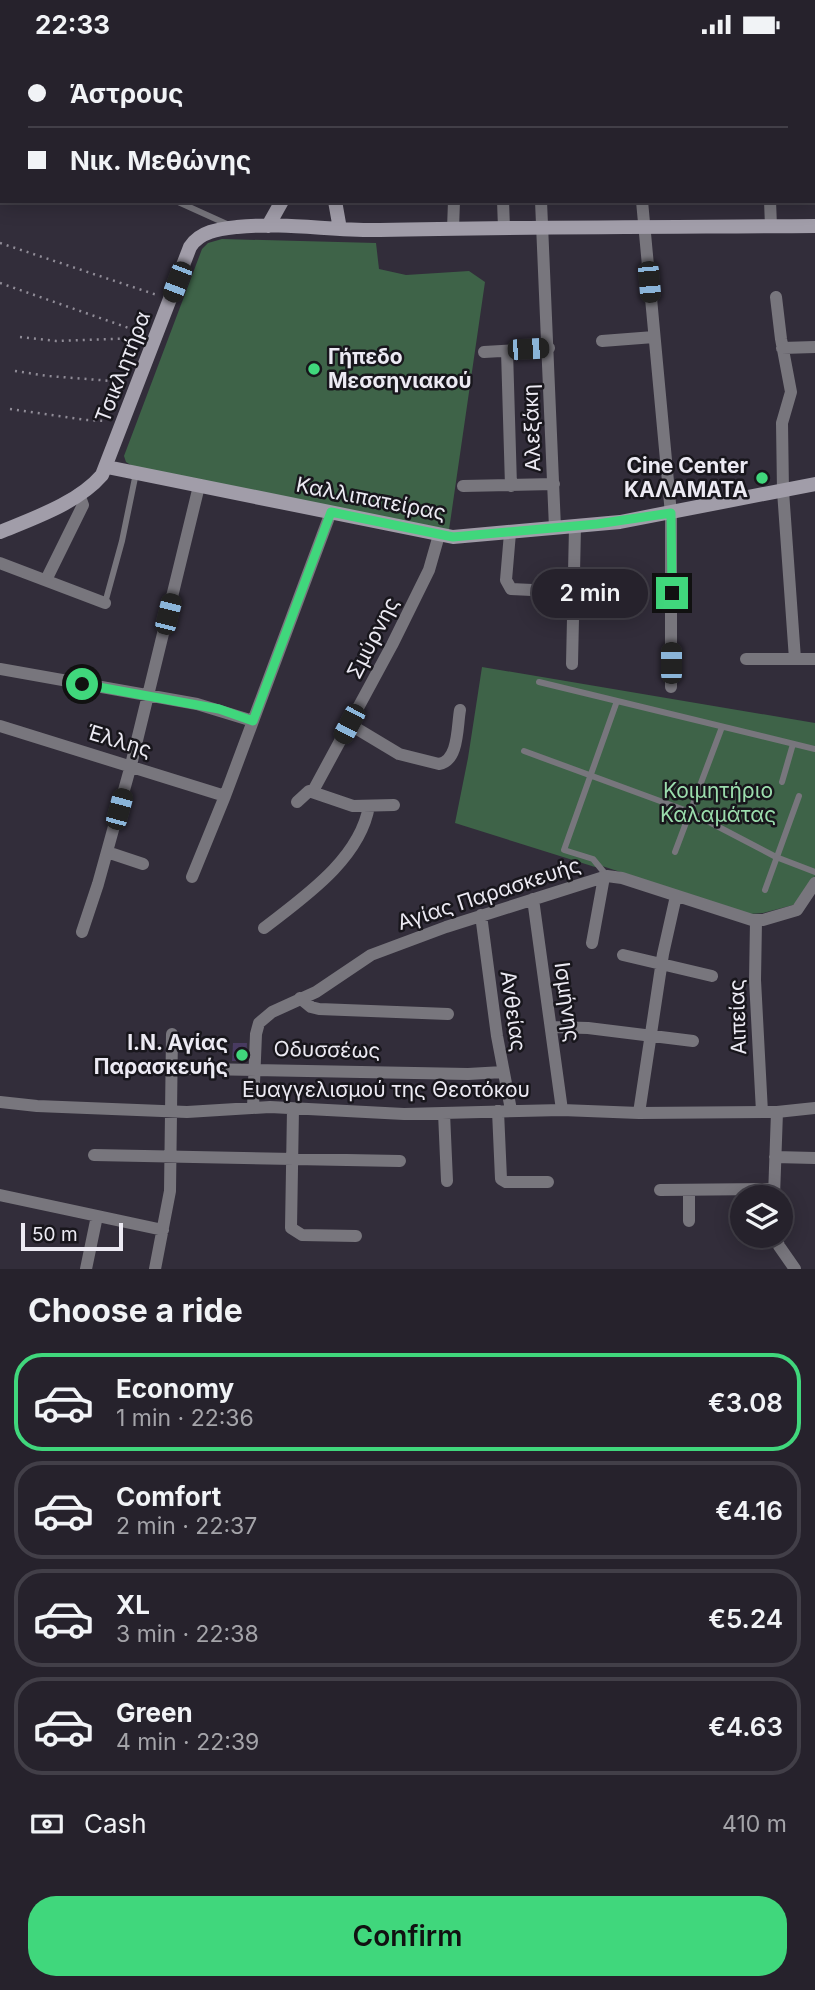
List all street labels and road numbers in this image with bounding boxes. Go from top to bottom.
street label: Τσικλητήρα [90,308,155,426]
street label: Αλεξάκη [517,384,546,472]
street label: Καλλιπατείρας [294,472,448,525]
street label: Σμύρνης [341,593,404,683]
street label: Έλλης [84,719,155,762]
street label: Αγίας Παρασκευής [394,852,584,935]
street label: Ισμήνης [550,960,585,1043]
street label: Ανθείας [495,969,532,1053]
street label: Αιπείας [724,979,751,1055]
street label: Οδυσσέως [273,1036,381,1063]
street label: Ευαγγελισμού της Θεοτόκου [242,1077,530,1102]

